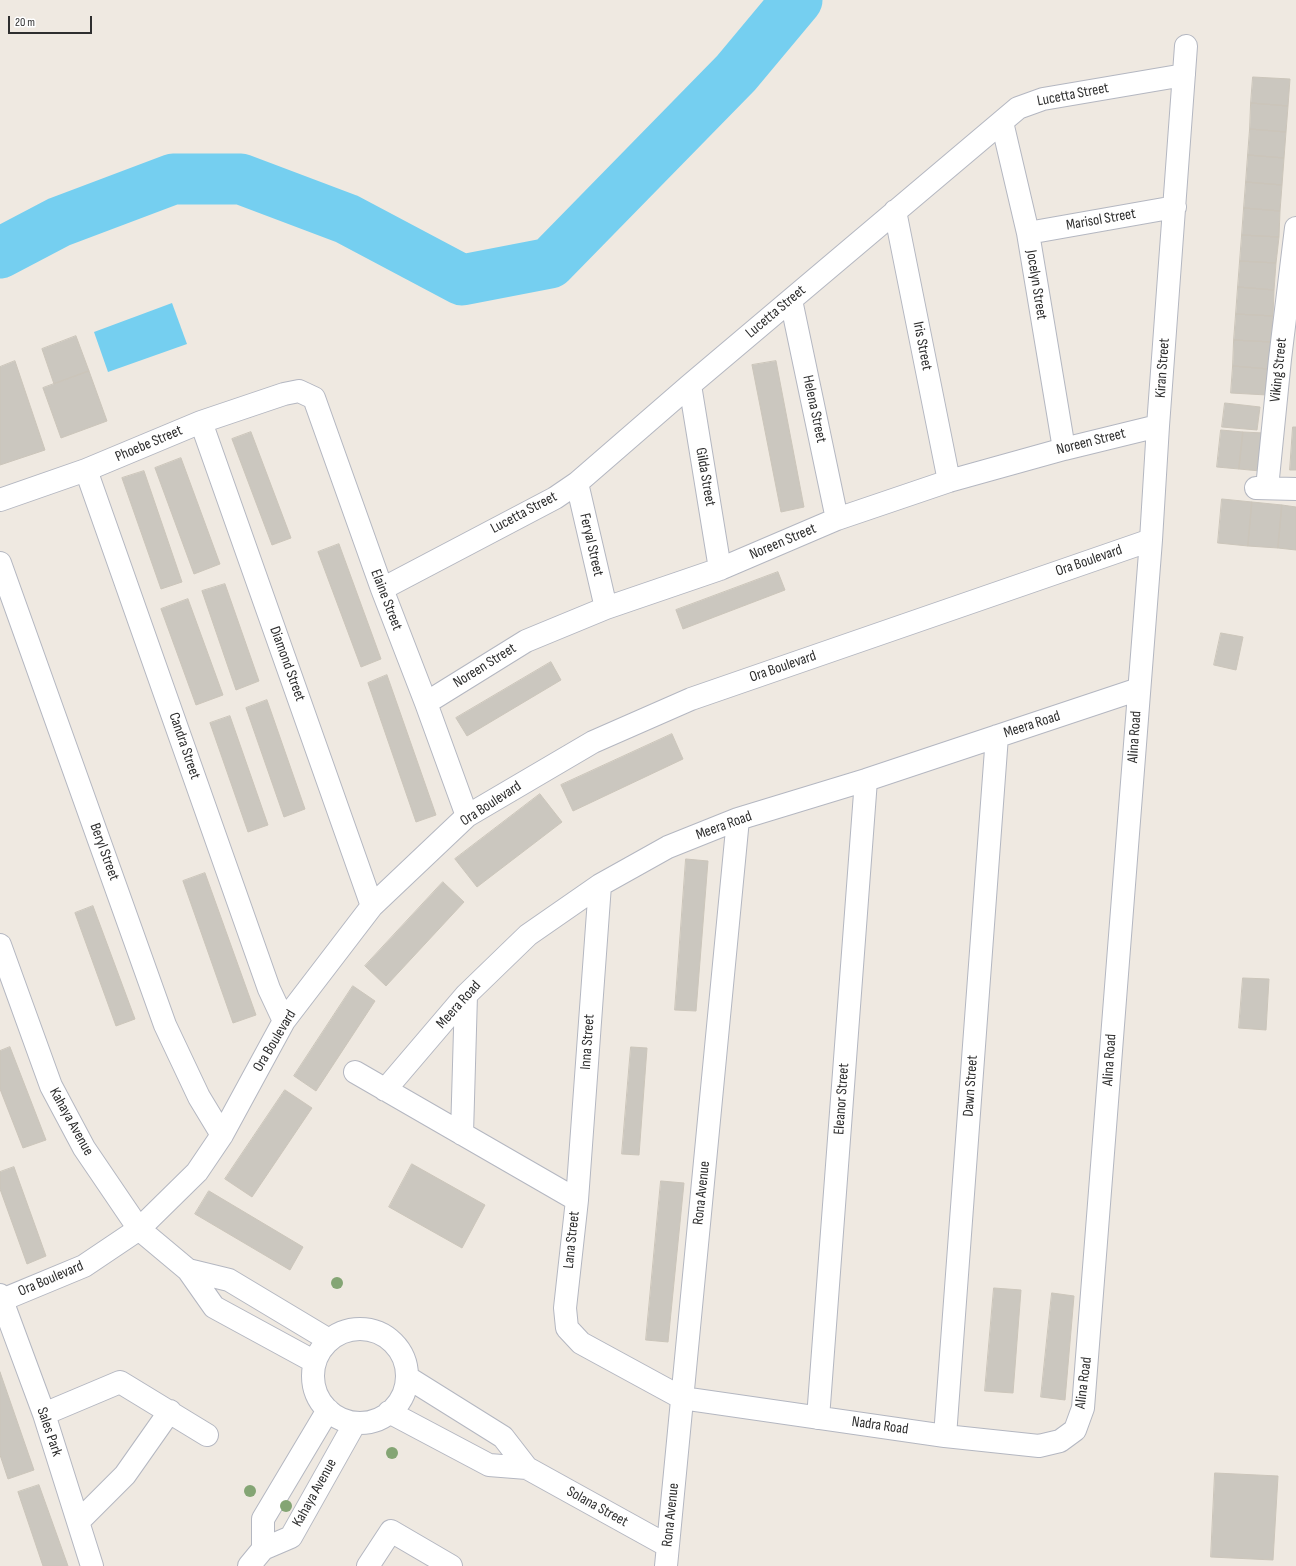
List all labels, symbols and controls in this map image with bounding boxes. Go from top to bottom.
scale bar [10,8,94,34]
text: 20 m [15,15,35,30]
street label: Lucetta Street [1036,79,1110,111]
street label: Marisol Street [1065,205,1137,235]
street label: Jocelyn Street [1022,249,1050,321]
street label: Lucetta Street [742,282,810,342]
street label: Iris Street [908,320,936,372]
street label: Kiran Street [1152,337,1174,399]
street label: Viking Street [1267,337,1291,403]
street label: Helena Street [798,374,830,444]
street label: Phoebe Street [113,422,185,466]
street label: Noreen Street [1055,425,1127,459]
street label: Gilda Street [691,446,719,508]
street label: Lucetta Street [488,488,560,538]
street label: Feryal Street [575,512,607,578]
street label: Noreen Street [747,520,819,564]
street label: Ora Boulevard [1053,541,1125,581]
street label: Elaine Street [366,567,406,633]
street label: Diamond Street [265,624,309,704]
street label: Noreen Street [450,640,520,692]
street label: Ora Boulevard [747,647,819,687]
street label: Meera Road [1002,707,1062,743]
street label: Candra Street [164,710,204,782]
street label: Alina Road [1124,710,1146,764]
street label: Ora Boulevard [457,778,525,830]
street label: Meera Road [694,808,754,844]
street label: Beryl Street [85,821,123,883]
street label: Meera Road [433,977,485,1033]
street label: Ora Boulevard [249,1007,301,1075]
street label: Inna Street [577,1014,599,1070]
street label: Alina Road [1099,1033,1121,1087]
street label: Dawn Street [960,1055,982,1117]
street label: Eleanor Street [831,1063,853,1135]
street label: Kahaya Avenue [45,1085,97,1159]
street label: Rona Avenue [690,1160,714,1226]
street label: Lana Street [560,1210,584,1270]
street label: Ora Boulevard [16,1257,86,1301]
street label: Alina Road [1072,1356,1096,1410]
street label: Sales Park [32,1405,66,1459]
street label: Nadra Road [851,1413,909,1439]
street label: Kahaya Avenue [289,1456,341,1530]
street label: Rona Avenue [659,1482,683,1548]
street label: Solana Street [563,1483,631,1531]

